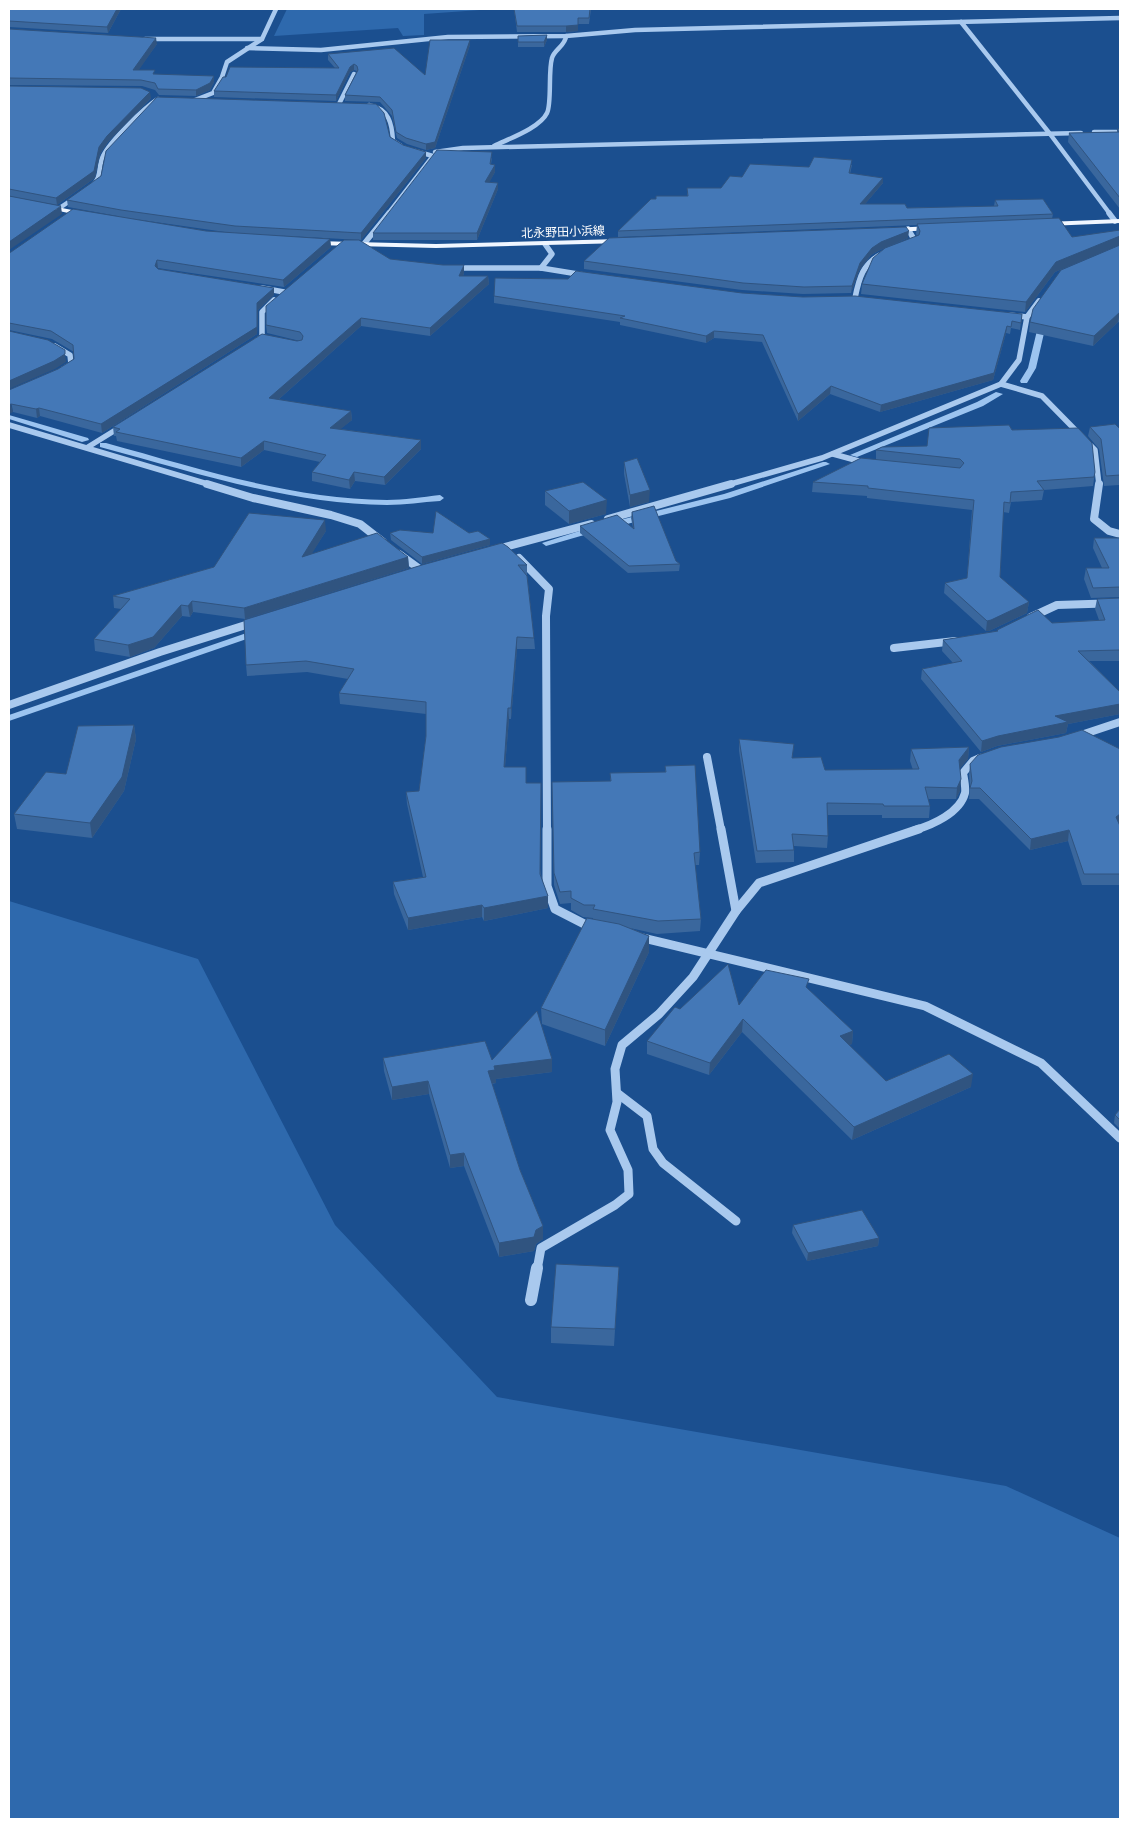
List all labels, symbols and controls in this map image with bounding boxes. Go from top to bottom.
street label: 北永野田小浜線 [521,222,605,241]

